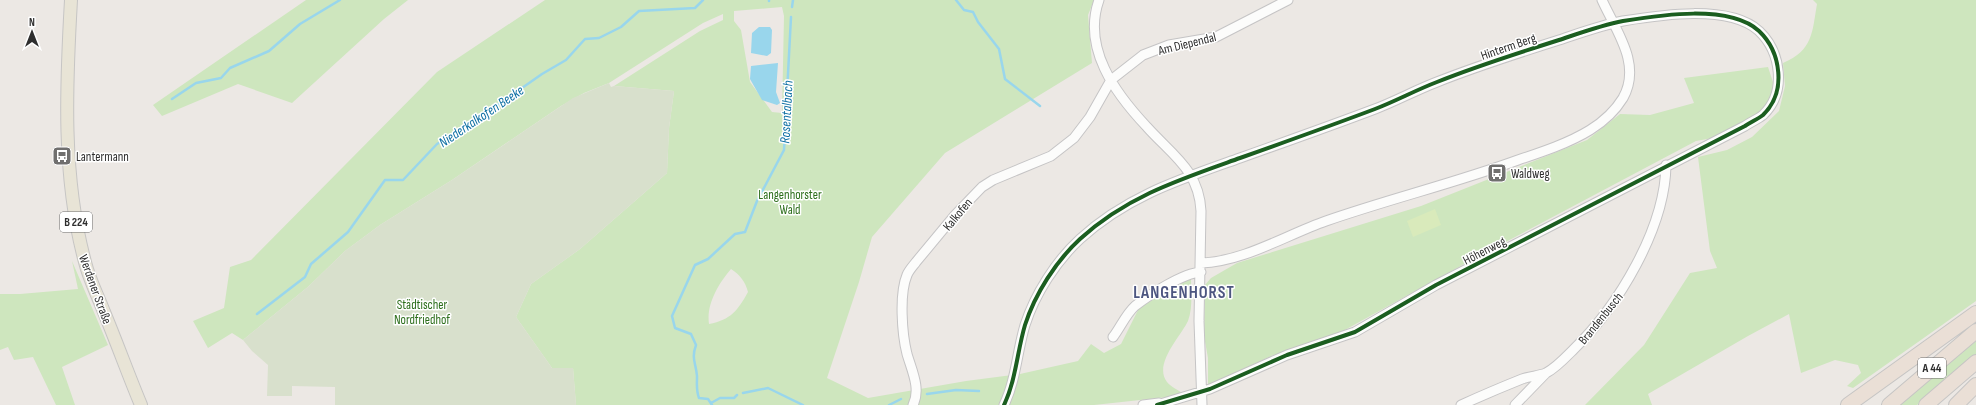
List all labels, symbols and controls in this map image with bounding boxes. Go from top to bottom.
north arrow [12,12,52,52]
text: N [29,16,35,29]
street label: Am Diependal [1156,29,1218,59]
street label: Hinterm Berg [1479,30,1538,64]
water label: Rosentalbach [776,80,797,144]
water label: Niederkalkofen Beeke [436,81,527,151]
bus stop icon: Lantermann [51,145,73,167]
place label: Lantermann [76,149,129,165]
bus stop icon: Waldweg [1486,162,1508,184]
place label: Waldweg [1511,166,1550,182]
park label: Langenhorster Wald [758,187,822,218]
street label: Kalkofen [940,195,976,234]
road number: B 224 [60,212,92,232]
street label: Höhenweg [1460,233,1509,268]
street label: Werdener Straße [75,252,115,326]
district label: LANGENHORST [1133,283,1235,303]
street label: Brandenbusch [1575,289,1627,348]
park label: Städtischer Nordfriedhof [394,297,450,328]
road number: A 44 [1918,358,1946,378]

